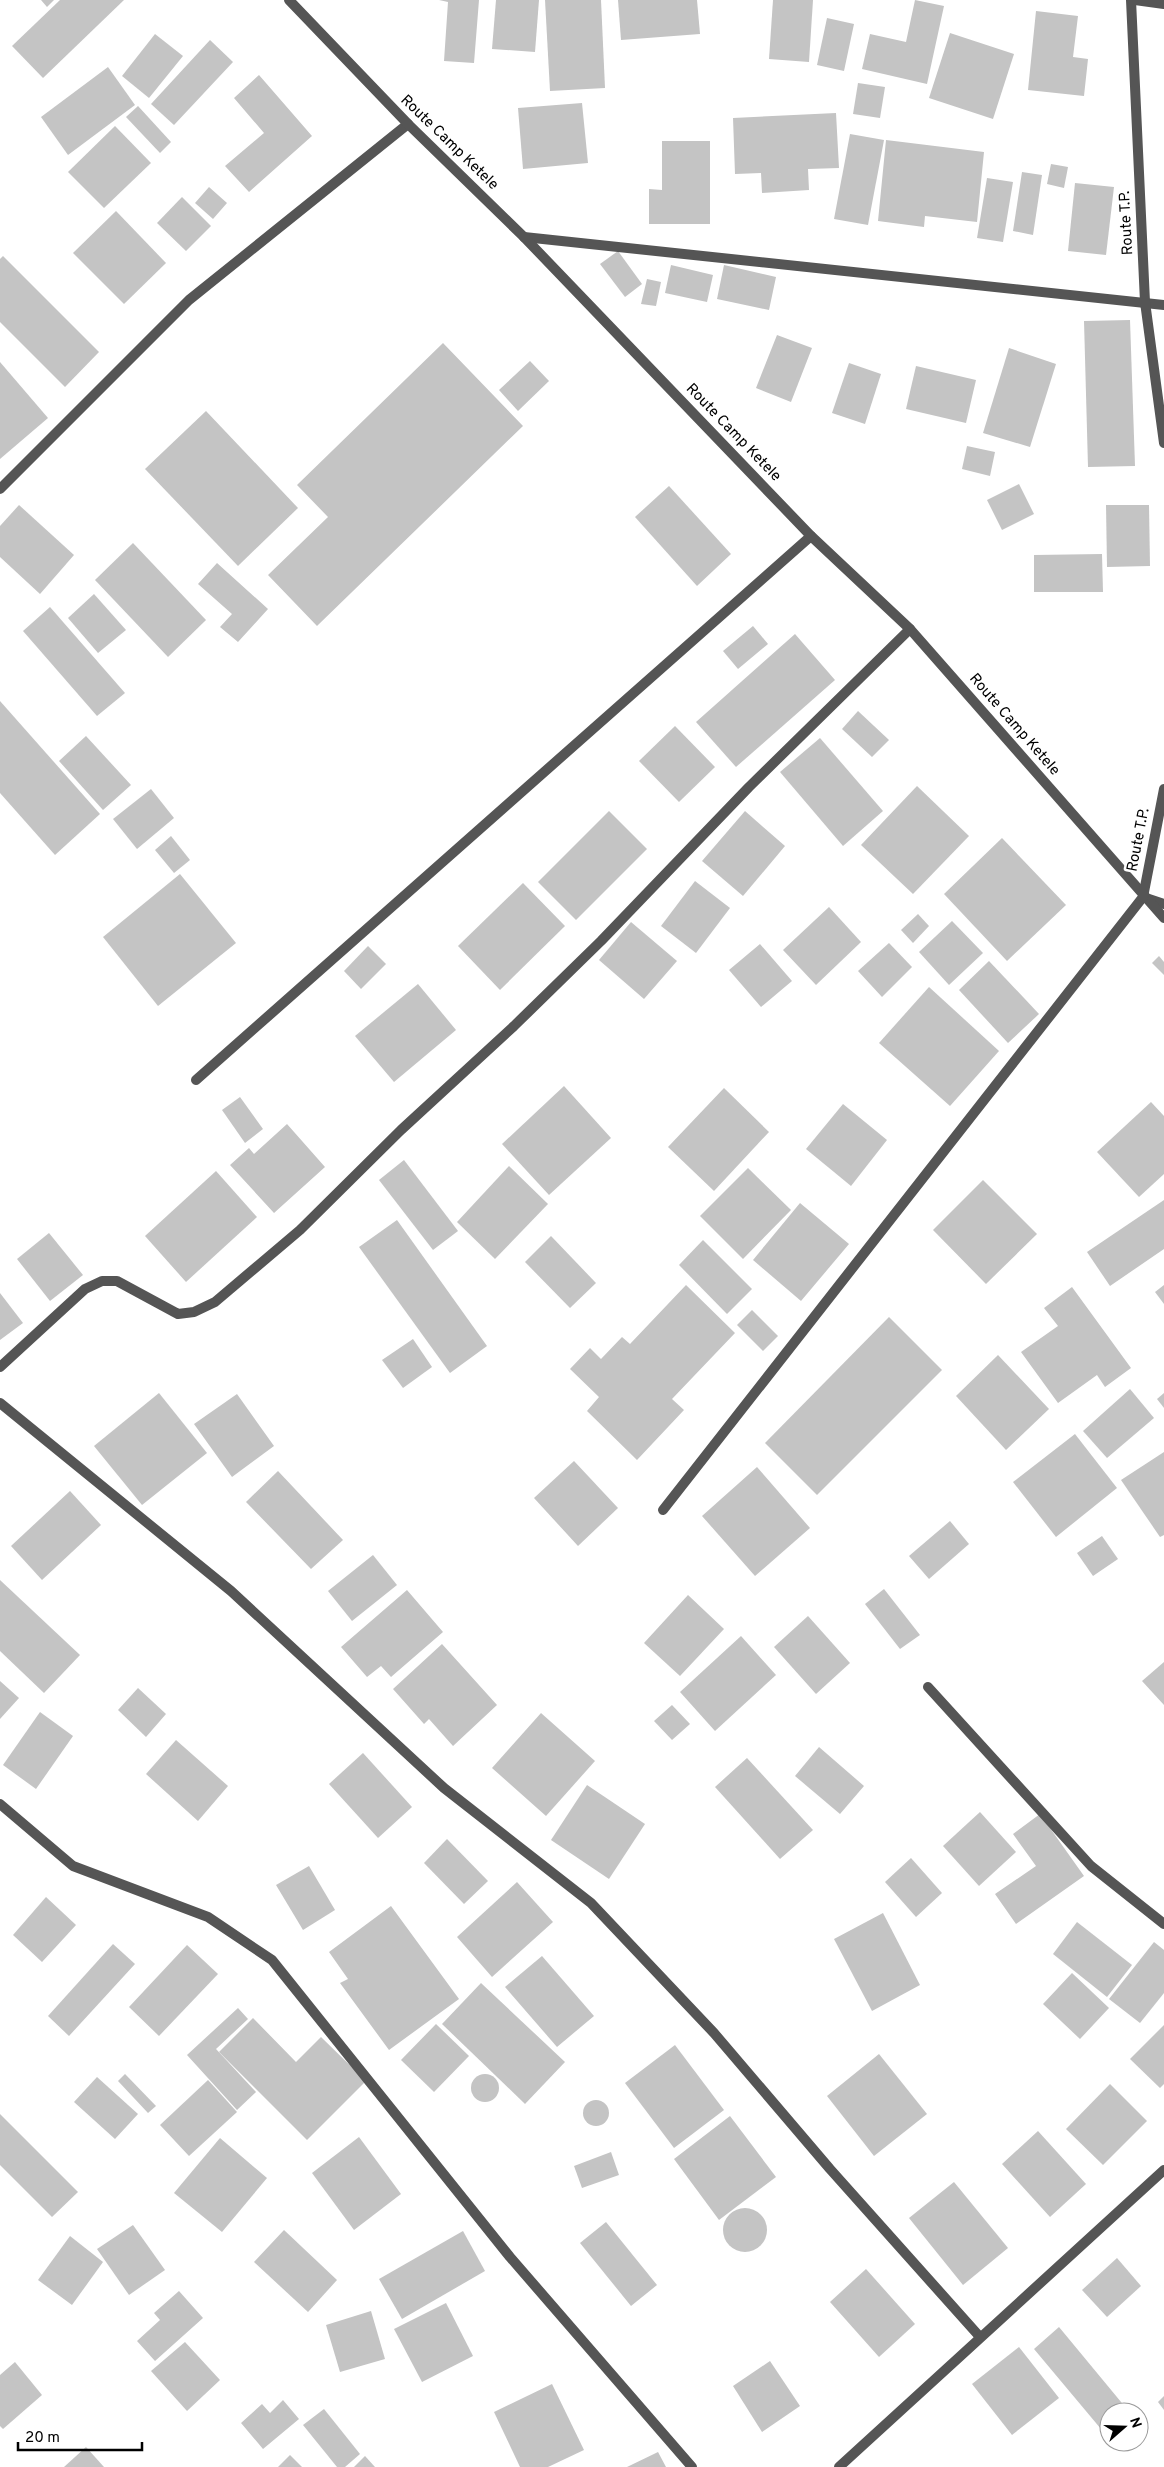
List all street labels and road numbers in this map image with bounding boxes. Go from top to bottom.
street label: Route Camp Ketele [396,91,502,195]
street label: Route T.P. [1116,190,1138,256]
street label: Route Camp Ketele [681,380,785,486]
street label: Route Camp Ketele [964,670,1064,780]
street label: Route T.P. [1124,807,1154,873]

